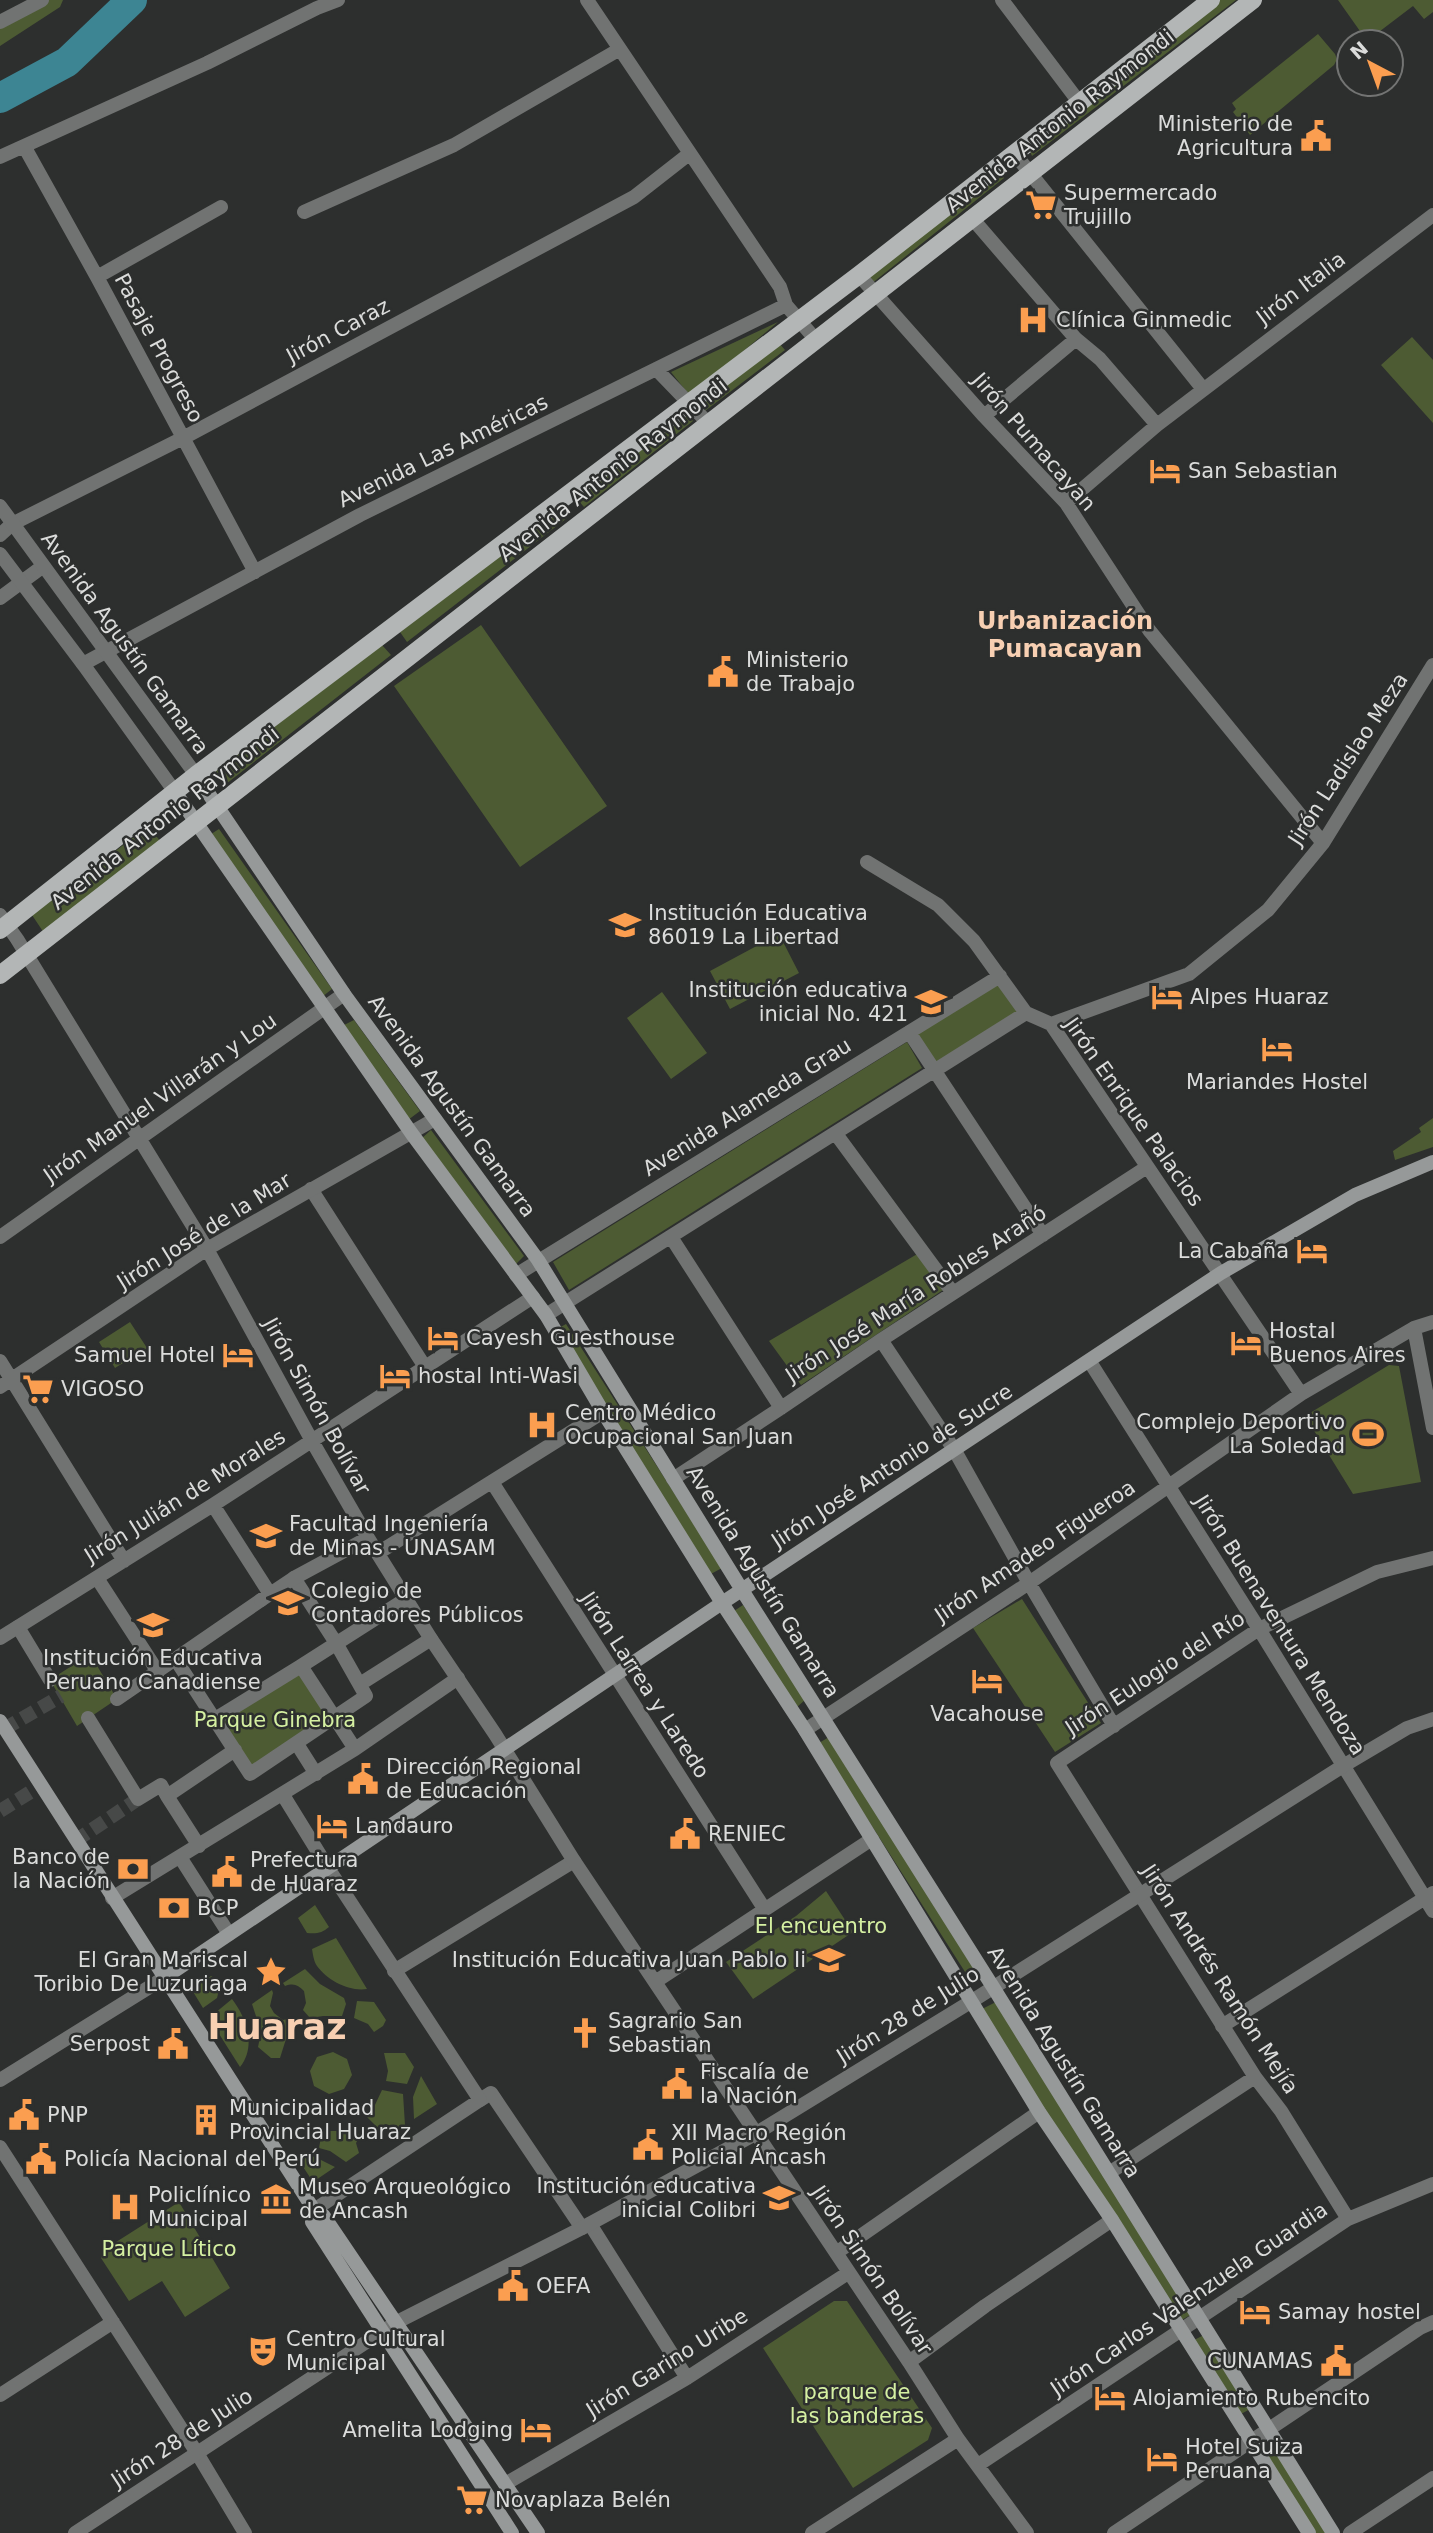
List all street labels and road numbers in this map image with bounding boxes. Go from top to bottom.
street label: Avenida Antonio Raymondi [941,24,1179,218]
street label: Jirón Italia [1250,247,1350,330]
street label: Pasaje Progreso [110,269,208,427]
street label: Jirón Caraz [281,294,394,369]
street label: Jirón Pumacayan [966,367,1100,516]
street label: Avenida Antonio Raymondi [494,373,732,567]
street label: Avenida Las Américas [334,390,552,512]
street label: Avenida Agustín Gamarra [36,527,214,759]
street label: Jirón Ladislao Meza [1282,668,1413,851]
street label: Avenida Antonio Raymondi [46,721,284,915]
street label: Avenida Agustín Gamarra [363,990,541,1222]
street label: Jirón Manuel Villarán y Lou [37,1008,281,1189]
street label: Jirón Enrique Palacios [1059,1011,1208,1211]
street label: Avenida Alameda Grau [638,1033,856,1181]
street label: Jirón José de la Mar [111,1167,296,1295]
street label: Jirón José María Robles Arañó [780,1201,1051,1388]
street label: Jirón Simón Bolívar [257,1312,376,1499]
street label: Jirón José Antonio de Sucre [765,1379,1017,1554]
street label: Jirón Julián de Morales [79,1424,290,1569]
street label: Avenida Agustín Gamarra [682,1462,844,1702]
street label: Jirón Amadeo Figueroa [929,1475,1140,1628]
street label: Jirón Buenaventura Mendoza [1189,1489,1370,1760]
street label: Jirón Larrea y Laredo [575,1586,714,1783]
street label: Jirón Eulogio del Río [1059,1606,1249,1741]
street label: Jirón Andrés Ramón Mejía [1136,1858,1303,2098]
street label: Avenida Agustín Gamarra [983,1942,1145,2182]
street label: Jirón 28 de Julio [831,1962,984,2070]
street label: Jirón Simón Bolívar [805,2179,938,2359]
street label: Jirón Carlos Valenzuela Guardia [1044,2197,1332,2402]
street label: Jirón Garino Uribe [580,2304,752,2423]
street label: Jirón 28 de Julio [105,2383,257,2494]

